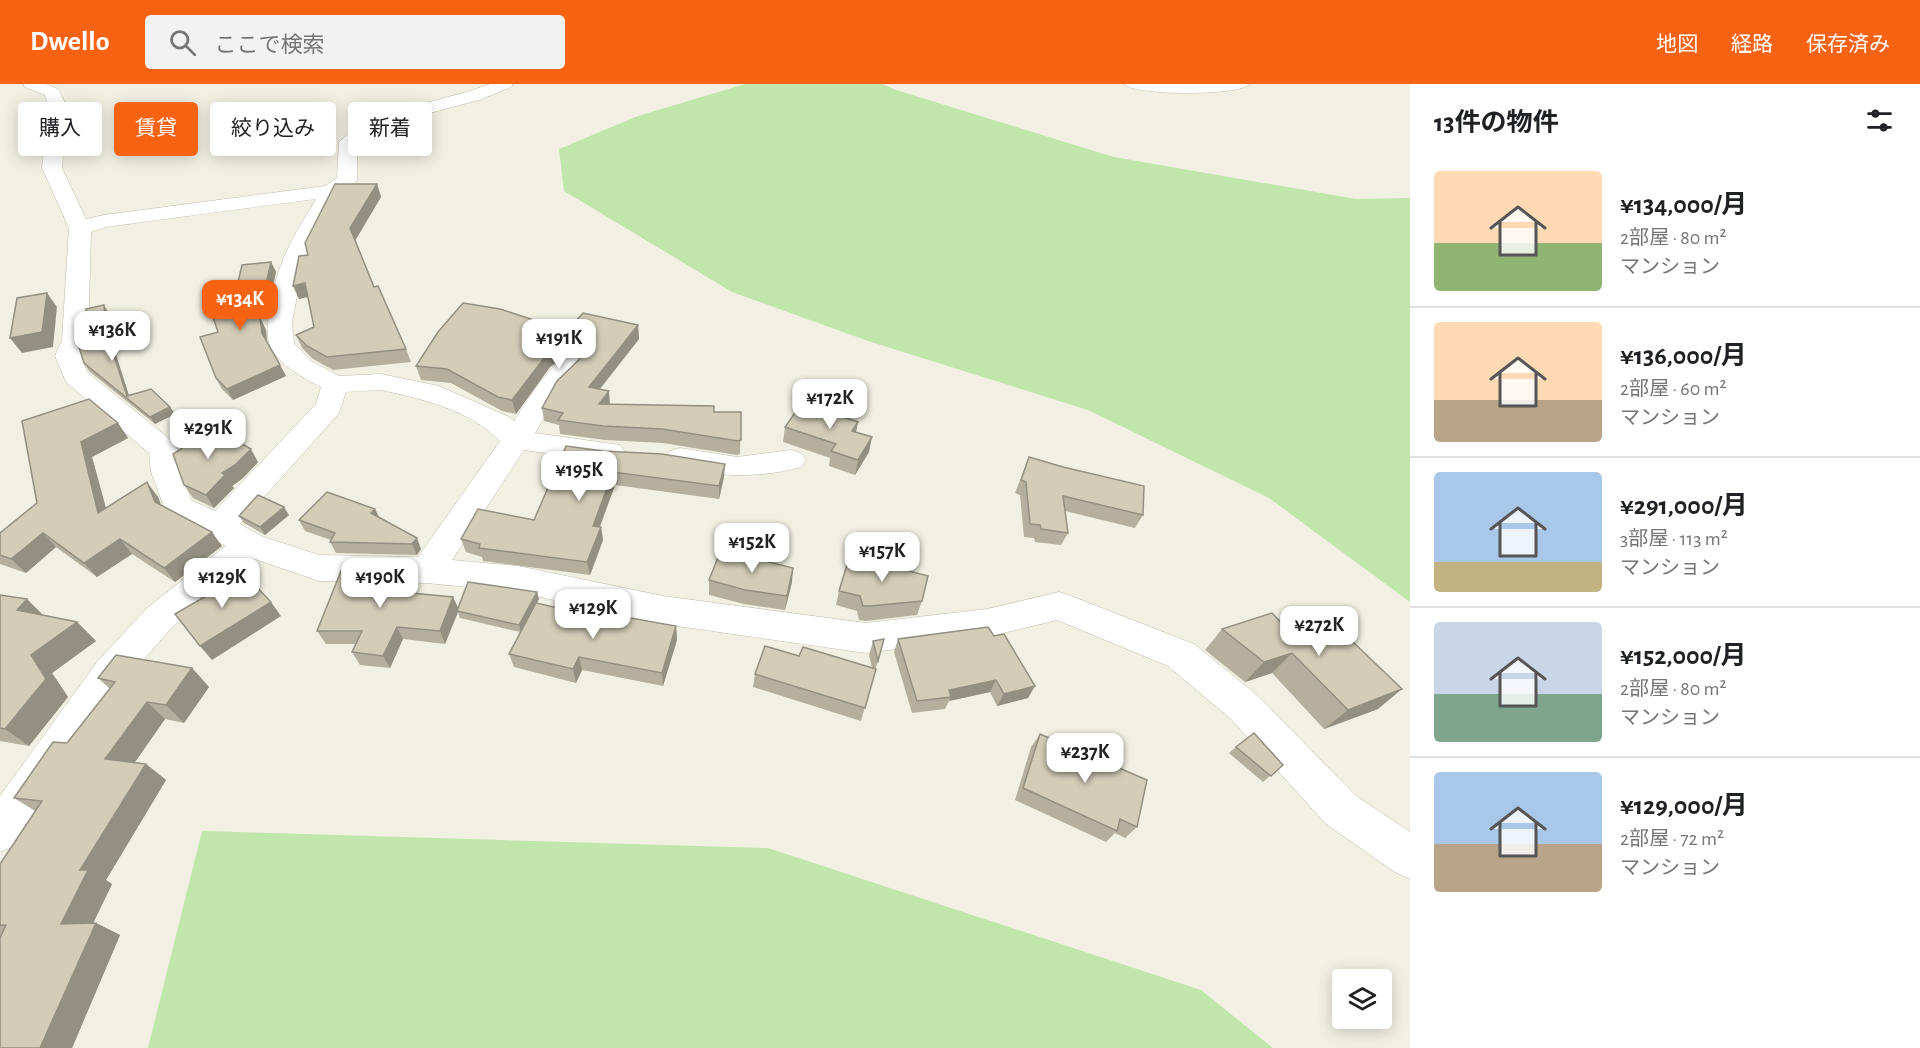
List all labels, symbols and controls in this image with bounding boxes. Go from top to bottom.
search box [145,15,565,69]
icon: search [166,26,199,59]
text: Dwello [30,28,109,56]
text: ここで検索 [214,34,324,56]
text: 地図 [1656,34,1698,55]
text: 経路 [1731,34,1773,55]
text: 保存済み [1806,34,1890,55]
chip: 購入 [18,102,102,156]
chip: 賃貸 [114,102,198,156]
chip: 絞り込み [210,102,336,156]
chip: 新着 [348,102,432,156]
icon: filters [1863,104,1896,137]
text: 13件の物件 [1434,110,1559,136]
text: ¥134,000/月 [1620,192,1747,218]
icon: home [1482,195,1554,267]
text: 2部屋 · 80 m² [1620,228,1727,248]
text: マンション [1620,257,1720,277]
pin: ¥134K [198,280,282,331]
text: ¥134K [216,289,264,309]
pin: ¥136K [70,311,154,362]
pin: ¥191K [517,319,601,370]
text: ¥136K [88,320,136,340]
text: ¥191K [536,328,582,348]
text: ¥136,000/月 [1620,343,1747,369]
icon: home [1482,346,1554,418]
pin: ¥172K [788,379,872,430]
text: 2部屋 · 60 m² [1620,379,1727,399]
text: ¥172K [806,388,854,408]
text: マンション [1620,408,1720,428]
pin: ¥291K [166,409,250,460]
text: ¥291K [184,418,232,438]
pin: ¥195K [537,451,621,502]
text: ¥195K [555,460,603,480]
text: ¥291,000/月 [1620,493,1748,519]
icon: home [1482,496,1554,568]
pin: ¥152K [710,523,794,574]
text: 3部屋 · 113 m² [1620,529,1728,549]
text: ¥152K [728,532,776,552]
pin: ¥157K [840,532,924,583]
text: ¥157K [859,541,905,561]
pin: ¥129K [180,558,264,609]
pin: ¥190K [338,558,422,609]
text: マンション [1620,558,1720,578]
text: ¥129K [198,567,246,587]
text: ¥190K [355,567,405,587]
pin: ¥129K [551,589,635,640]
text: ¥129K [569,598,617,618]
pin: ¥272K [1277,606,1361,657]
text: ¥272K [1294,615,1344,635]
text: ¥152,000/月 [1620,643,1747,669]
icon: home [1482,646,1554,718]
text: 2部屋 · 80 m² [1620,679,1727,699]
text: マンション [1620,708,1720,728]
pin: ¥237K [1043,733,1127,784]
text: ¥237K [1061,742,1109,762]
text: ¥129,000/月 [1620,793,1748,819]
icon: home [1482,796,1554,868]
text: 2部屋 · 72 m² [1620,829,1724,849]
text: マンション [1620,858,1720,878]
map controls [1332,969,1392,1029]
button: layers [1332,969,1392,1029]

